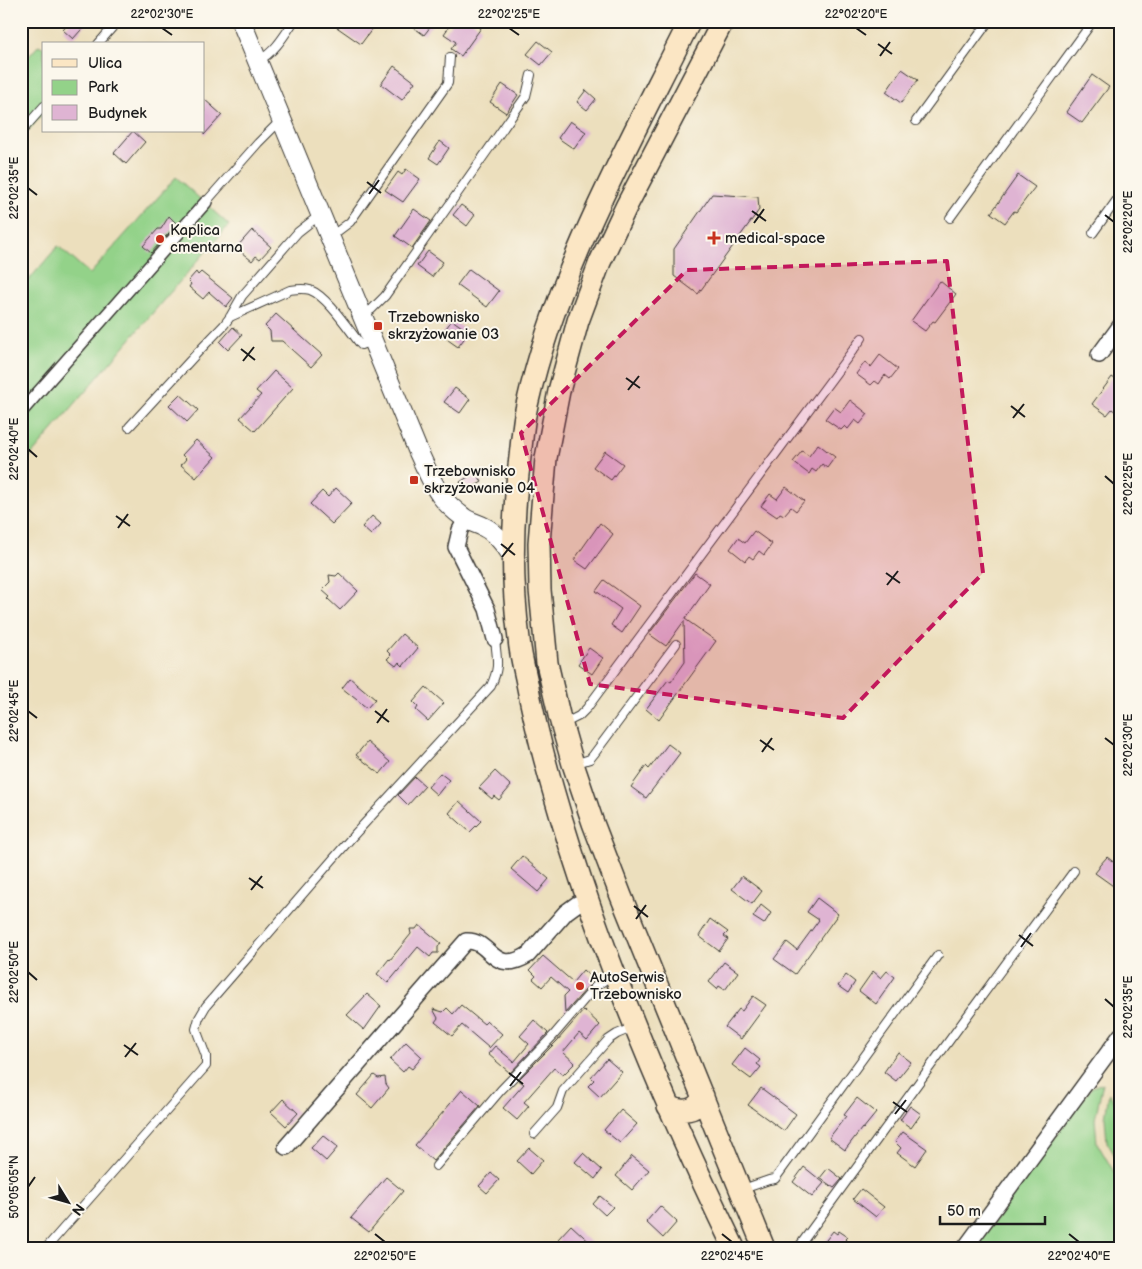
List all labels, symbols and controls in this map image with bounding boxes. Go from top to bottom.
text: 22°02'30"E [131,7,194,22]
text: 22°02'25"E [478,7,540,22]
text: 22°02'20"E [825,7,887,22]
legend [42,42,205,132]
text: Ulica [88,54,122,73]
text: Park [88,78,119,97]
text: Budynek [88,104,147,123]
text: 22°02'35"E [7,157,22,219]
text: 22°02'20"E [1121,191,1136,253]
place label: Kaplica cmentarna [170,221,243,257]
place label: medical-space [725,229,825,248]
marker: medical-space [707,231,721,245]
marker: Kaplica cmentarna [154,233,166,245]
place label: Trzebownisko skrzyżowanie 03 [388,308,499,344]
marker: Trzebownisko skrzyżowanie 03 [372,320,384,332]
text: 22°02'40"E [7,417,22,480]
text: 22°02'25"E [1121,453,1136,515]
place label: Trzebownisko skrzyżowanie 04 [424,462,535,498]
marker: Trzebownisko skrzyżowanie 04 [408,474,420,486]
text: 22°02'45"E [7,680,22,742]
text: 22°02'30"E [1121,713,1136,776]
text: 22°02'50"E [7,941,22,1003]
place label: AutoSerwis Trzebownisko [590,968,682,1004]
text: 22°02'35"E [1121,976,1136,1038]
marker: AutoSerwis Trzebownisko [574,980,586,992]
text: 50°05'05"N [7,1155,22,1219]
north arrow [42,1176,92,1226]
scale bar [940,1194,1044,1226]
text: N [68,1200,88,1219]
text: 50 m [947,1202,981,1221]
text: 22°02'50"E [354,1249,416,1264]
text: 22°02'45"E [701,1249,763,1264]
text: 22°02'40"E [1048,1249,1111,1264]

